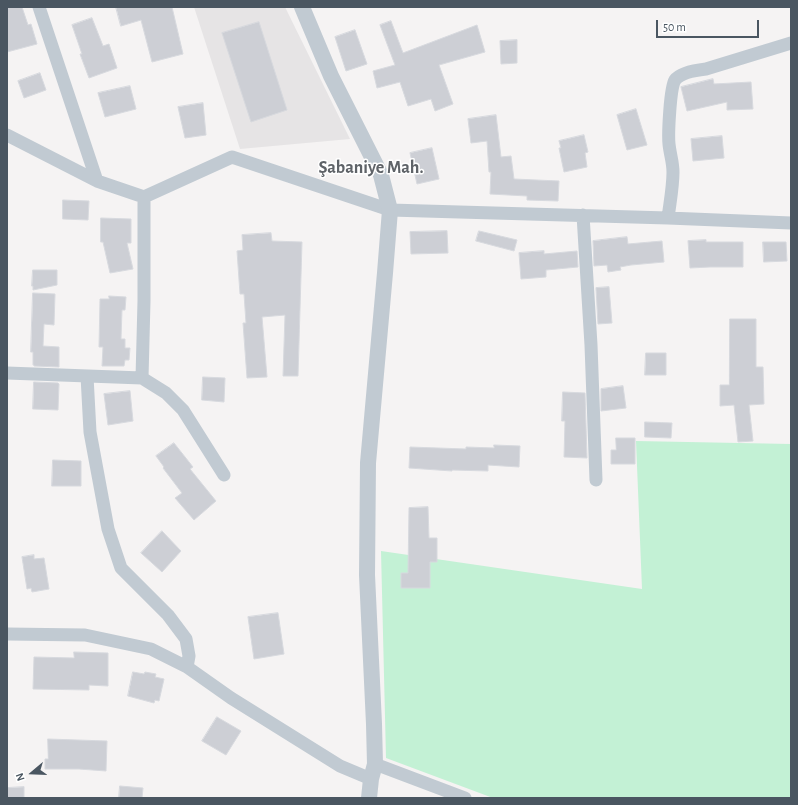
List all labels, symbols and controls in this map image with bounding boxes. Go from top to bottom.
scale bar [658,12,761,38]
text: 50 m [663,21,686,33]
district label: Şabaniye Mah. [318,157,424,179]
north arrow [12,753,52,793]
text: N [14,772,27,782]

